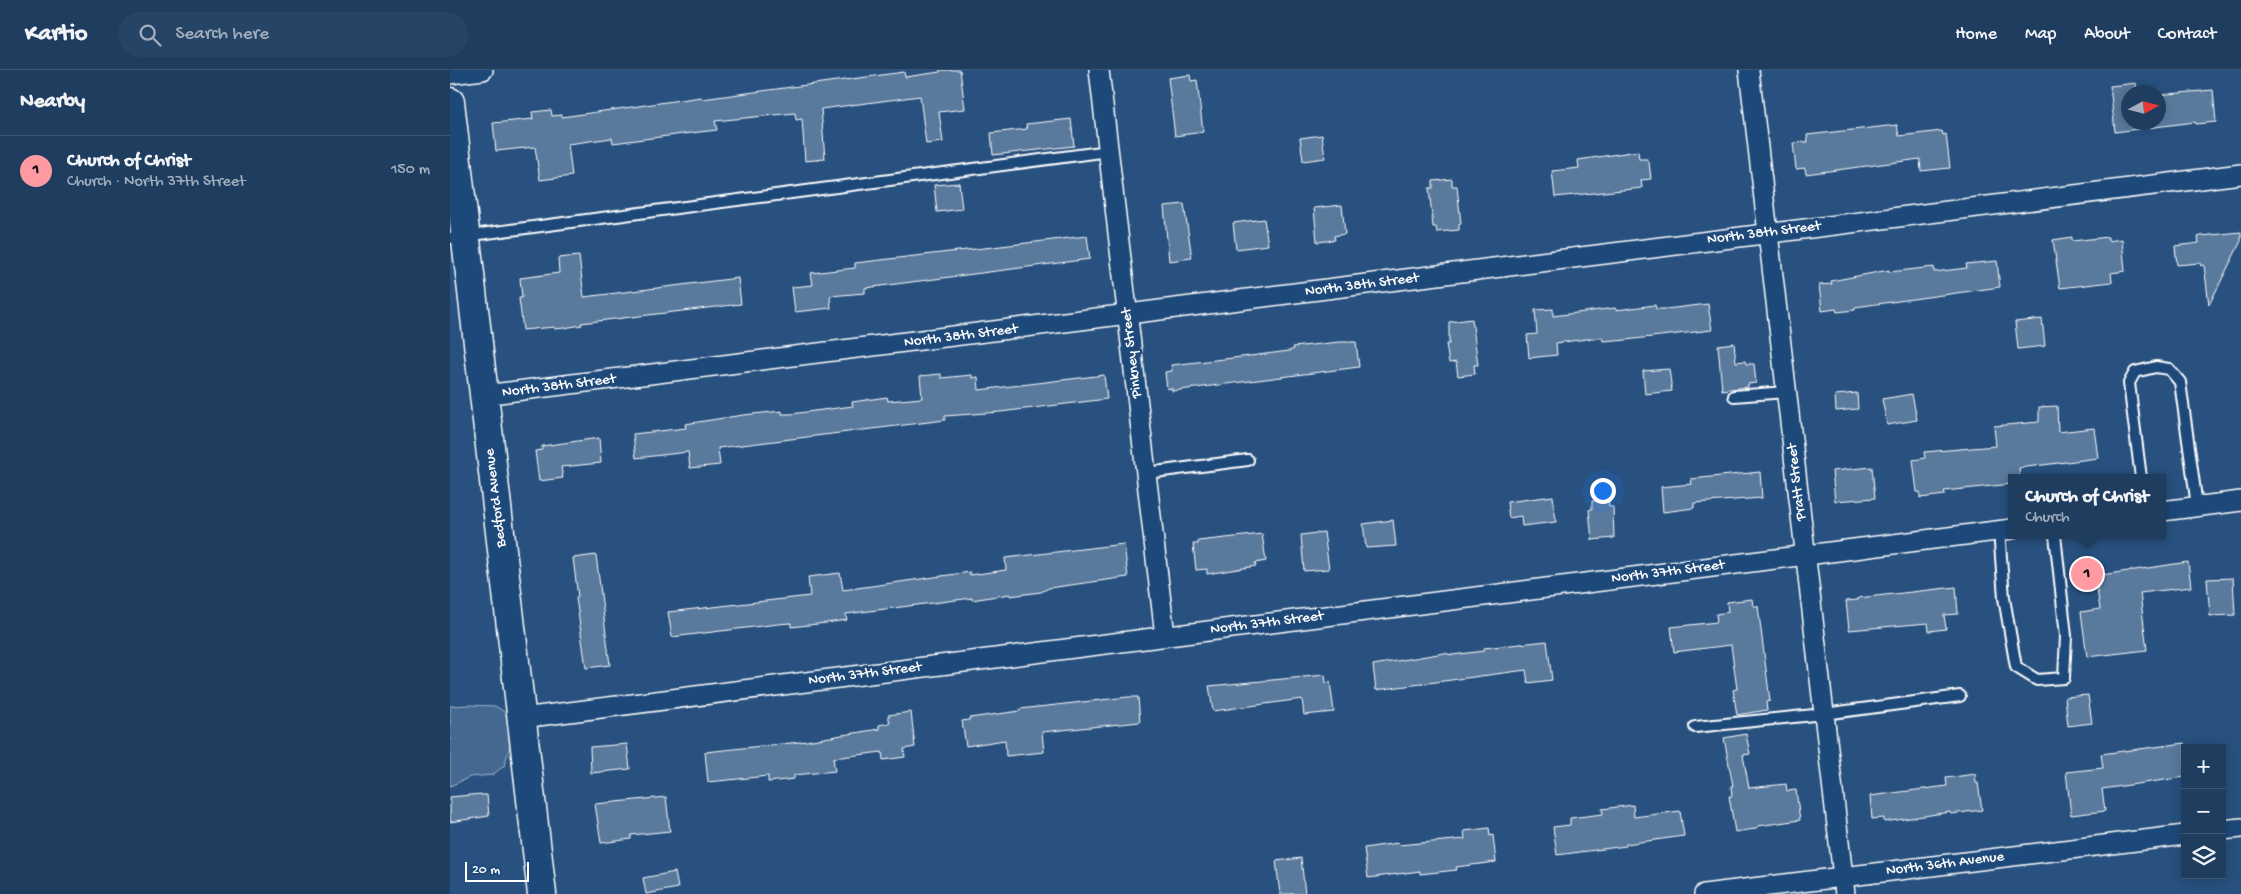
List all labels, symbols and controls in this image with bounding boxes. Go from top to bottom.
search box [118,12,468,57]
text: Kartio [25,20,88,49]
icon: search [136,21,164,49]
text: Search here [176,23,269,46]
text: Home [1955,24,1997,45]
text: Map [2025,24,2056,45]
text: About [2084,24,2130,45]
text: Contact [2158,24,2216,45]
north arrow [2121,85,2166,130]
text: Nearby [20,90,85,115]
text: Church of Christ [67,150,191,173]
text: 1 [33,161,39,180]
text: 150 m [391,161,430,180]
text: Church · North 37th Street [67,173,246,192]
street label: North 38th Street [1706,217,1824,249]
street label: North 38th Street [1304,269,1422,301]
street label: Pinkney Street [1117,305,1147,400]
street label: North 38th Street [903,320,1021,352]
street label: North 38th Street [501,370,619,402]
street label: Pratt Street [1783,440,1811,523]
street label: Bedford Avenue [481,447,511,549]
popup [2008,474,2166,539]
your location [1590,478,1616,504]
text: Church of Christ [2025,486,2149,509]
text: Church [2025,509,2070,528]
pin: 1 [2071,555,2103,593]
street label: North 37th Street [1610,556,1728,588]
street label: North 37th Street [1209,607,1327,639]
street label: North 37th Street [807,658,925,690]
map controls [2181,744,2226,879]
button: + [2181,744,2226,789]
button: − [2181,789,2226,834]
button: layers [2181,834,2226,879]
street label: North 36th Avenue [1885,848,2005,880]
scale bar [465,859,529,882]
text: 20 m [472,862,500,879]

